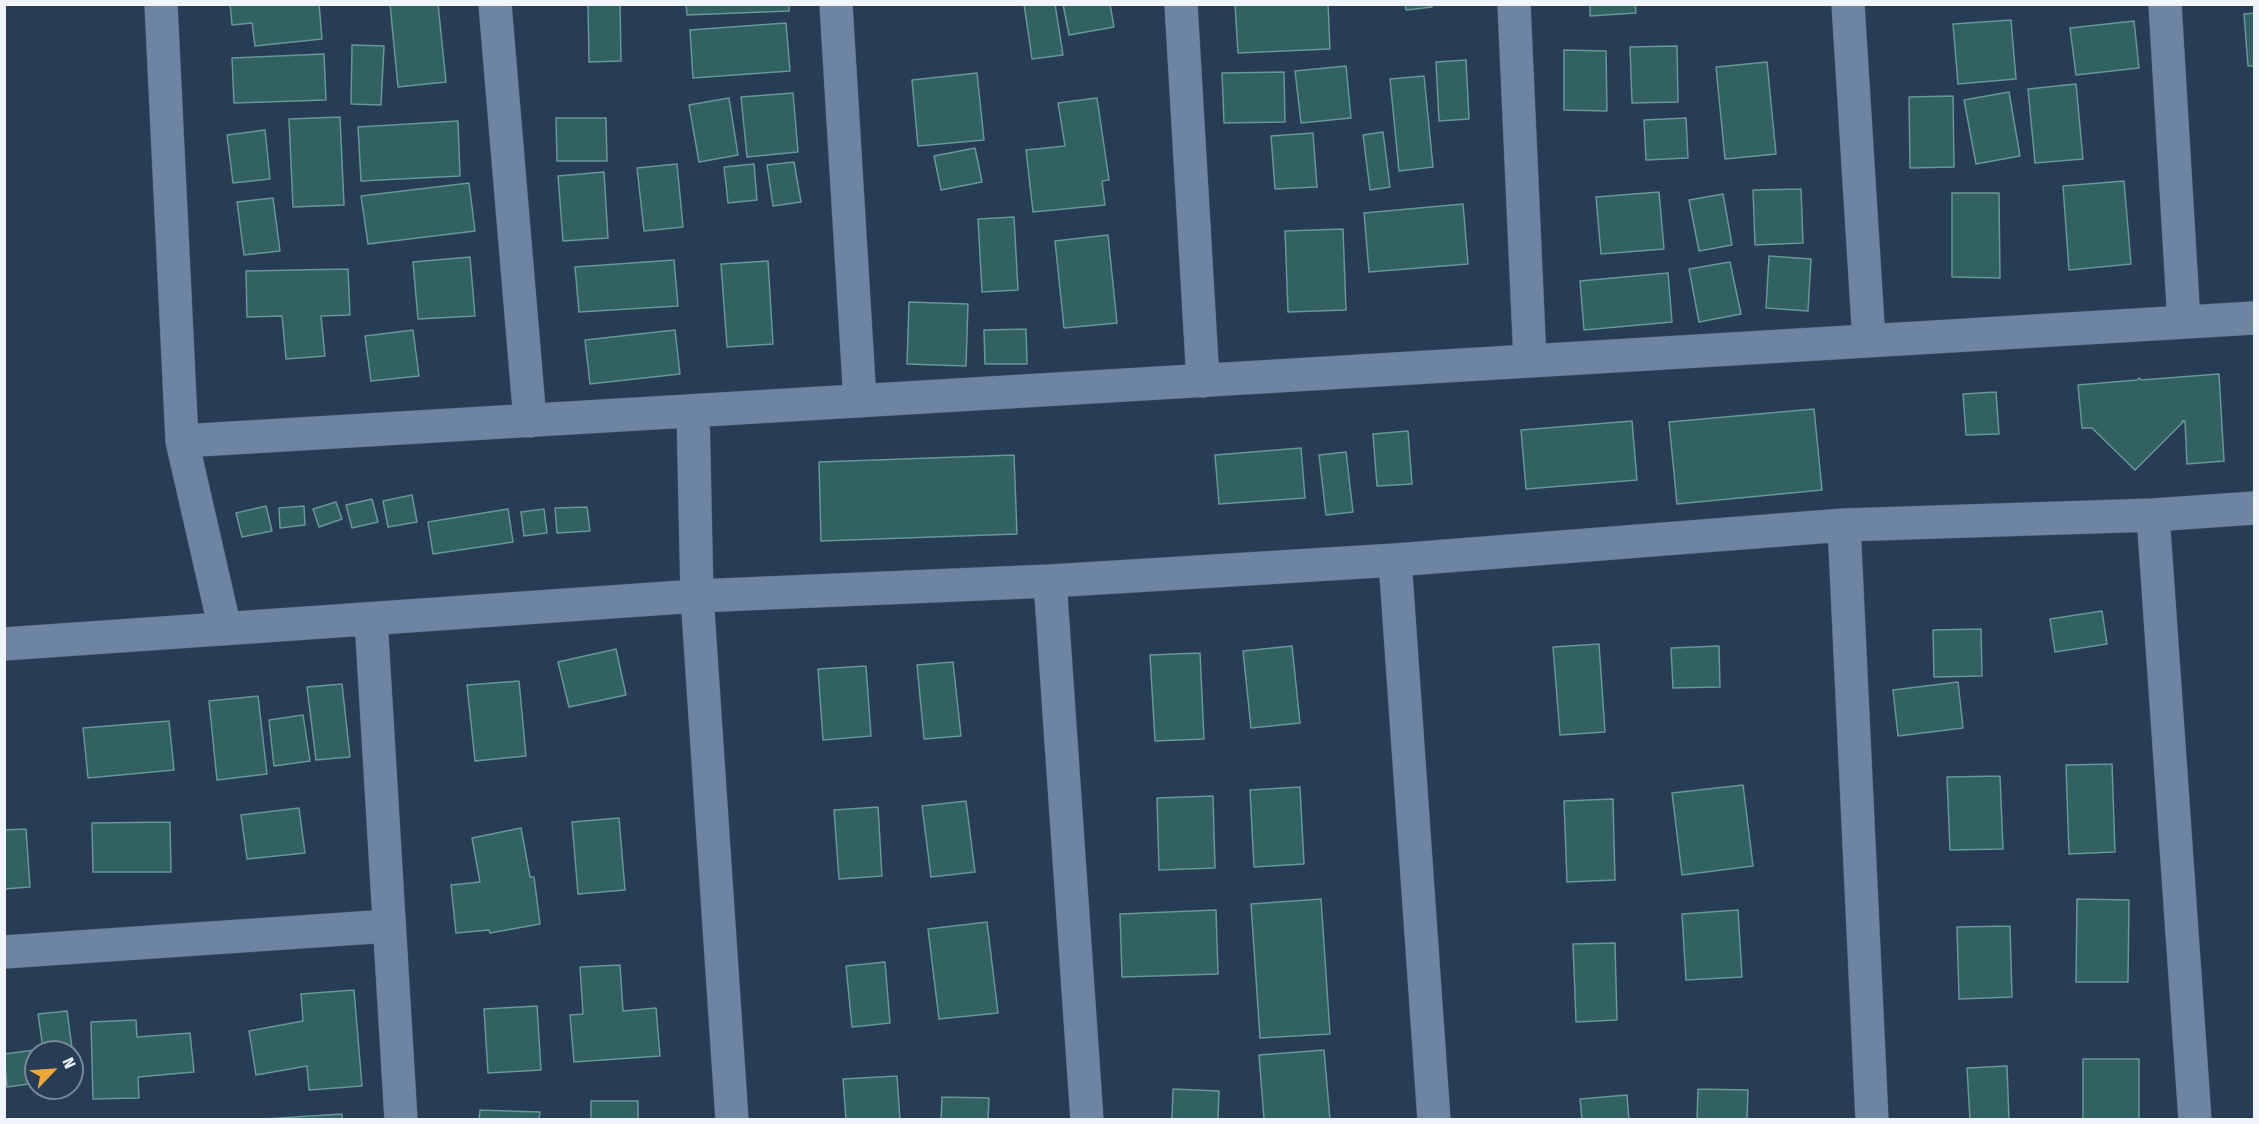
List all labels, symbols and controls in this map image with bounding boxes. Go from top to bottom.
north arrow [24,1040,84,1100]
text: N [58,1055,80,1071]

